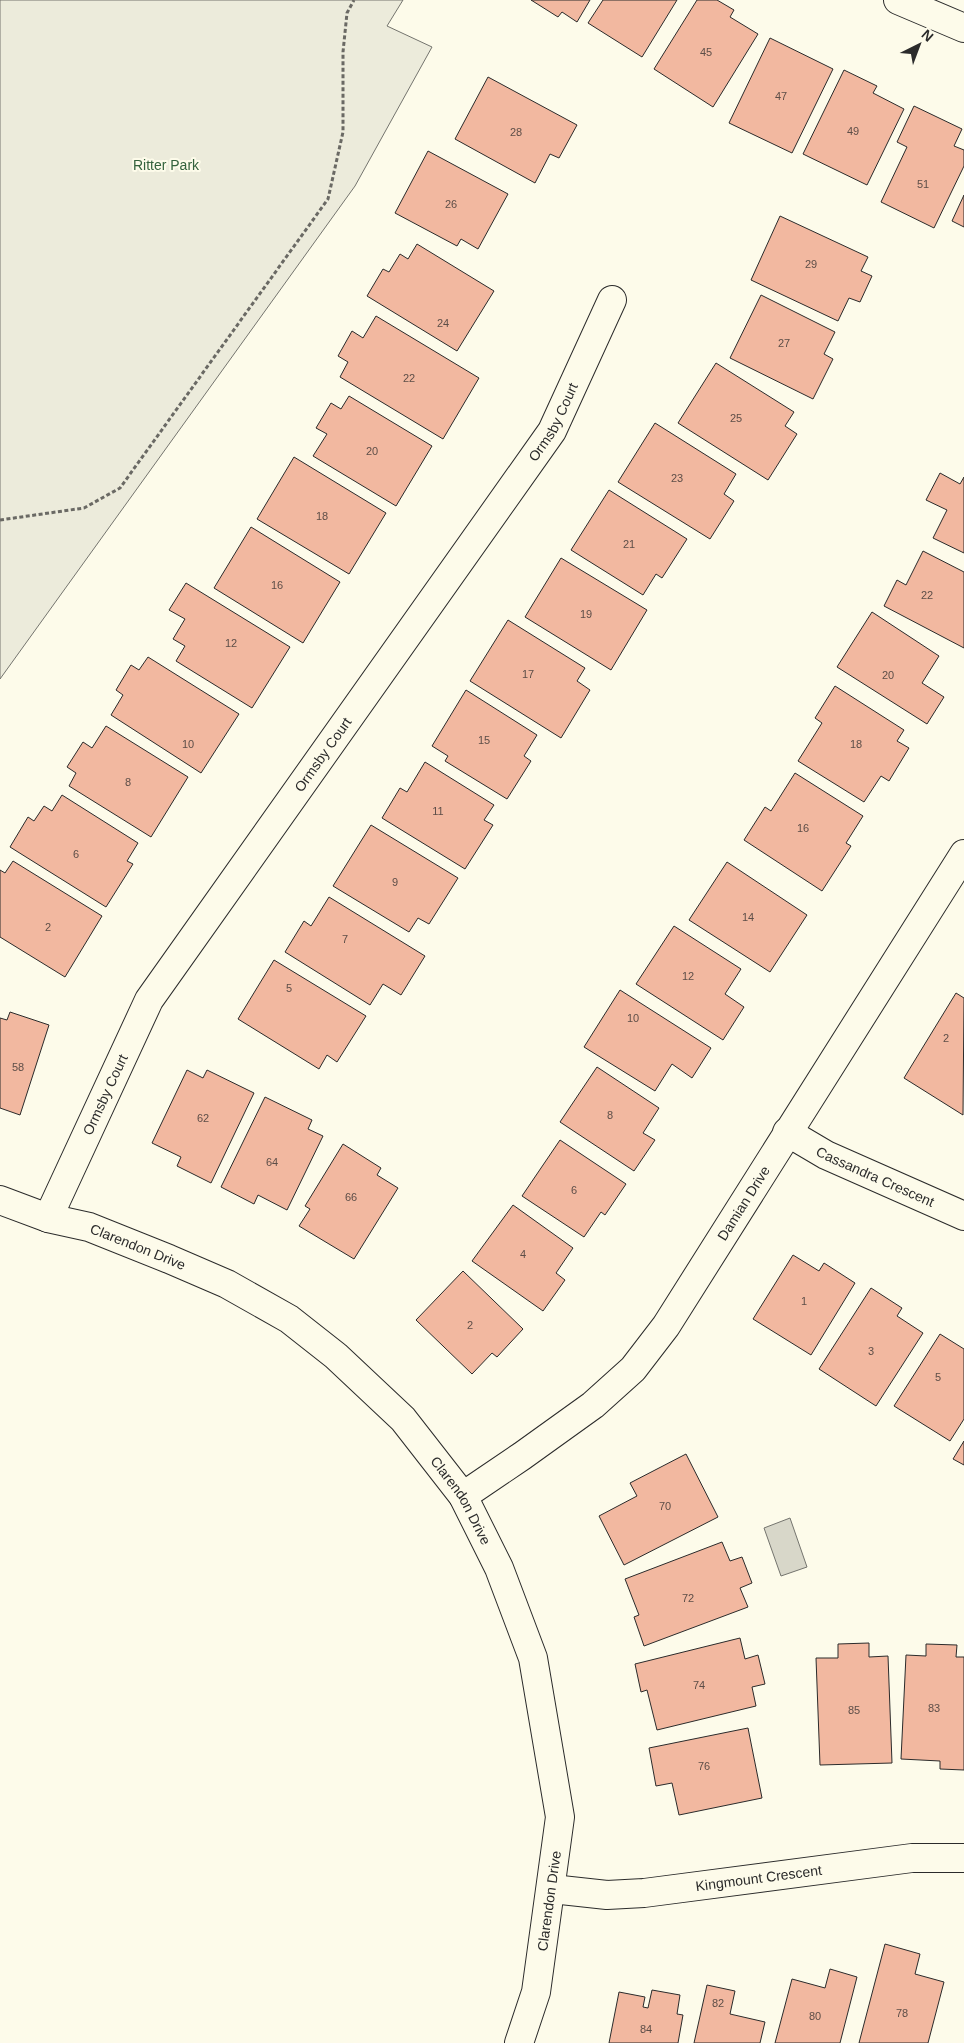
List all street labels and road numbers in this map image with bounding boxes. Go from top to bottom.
street label: Ormsby Court [525,380,581,464]
street label: Ormsby Court [291,714,355,795]
street label: Ormsby Court [80,1052,131,1138]
street label: Cassandra Crescent [813,1143,937,1210]
street label: Damian Drive [714,1163,773,1243]
street label: Clarendon Drive [88,1220,188,1273]
street label: Clarendon Drive [427,1453,494,1548]
street label: Clarendon Drive [534,1850,564,1952]
street label: Kingmount Crescent [695,1862,823,1894]

